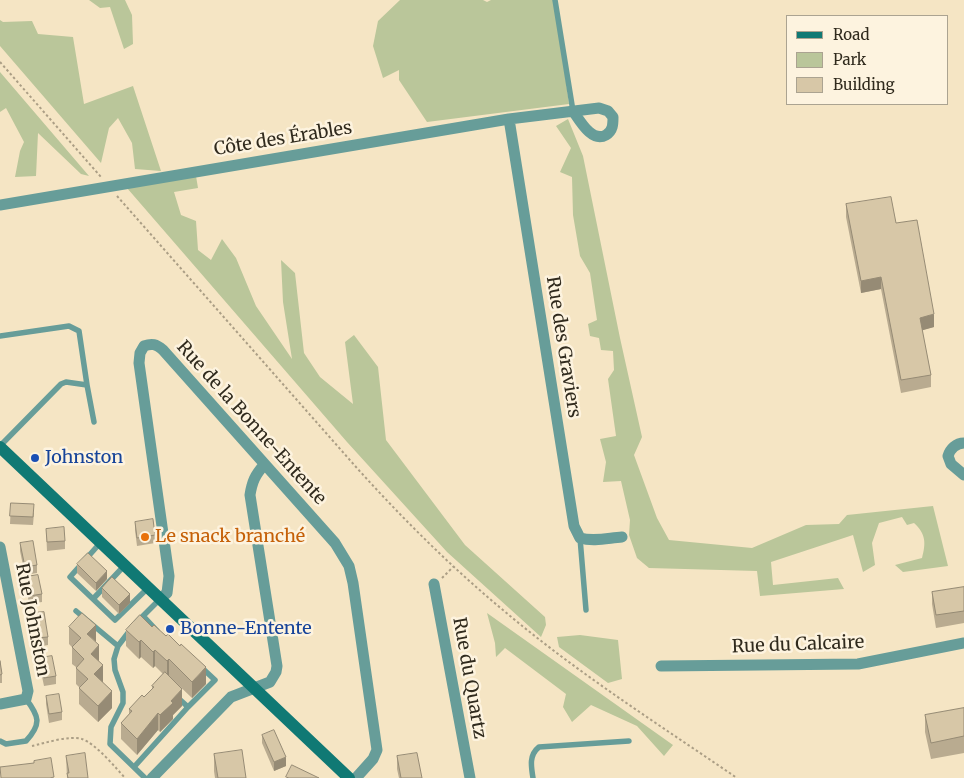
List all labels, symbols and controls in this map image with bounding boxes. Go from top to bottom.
legend [786,15,949,105]
text: Road [833,25,869,44]
text: Park [833,50,866,69]
text: Building [833,75,895,94]
street label: Côte des Érables [212,117,354,161]
street label: Rue des Graviers [541,275,585,419]
street label: Rue de la Bonne-Entente [172,337,330,509]
place label: Johnston [45,447,123,469]
marker: Johnston [29,452,41,464]
place label: Le snack branché [155,526,305,548]
marker: Le snack branché [139,531,151,543]
street label: Rue Johnston [10,561,54,679]
street label: Rue du Quartz [448,616,490,740]
place label: Bonne-Entente [180,618,312,640]
marker: Bonne-Entente [164,623,176,635]
street label: Rue du Calcaire [731,632,865,658]

